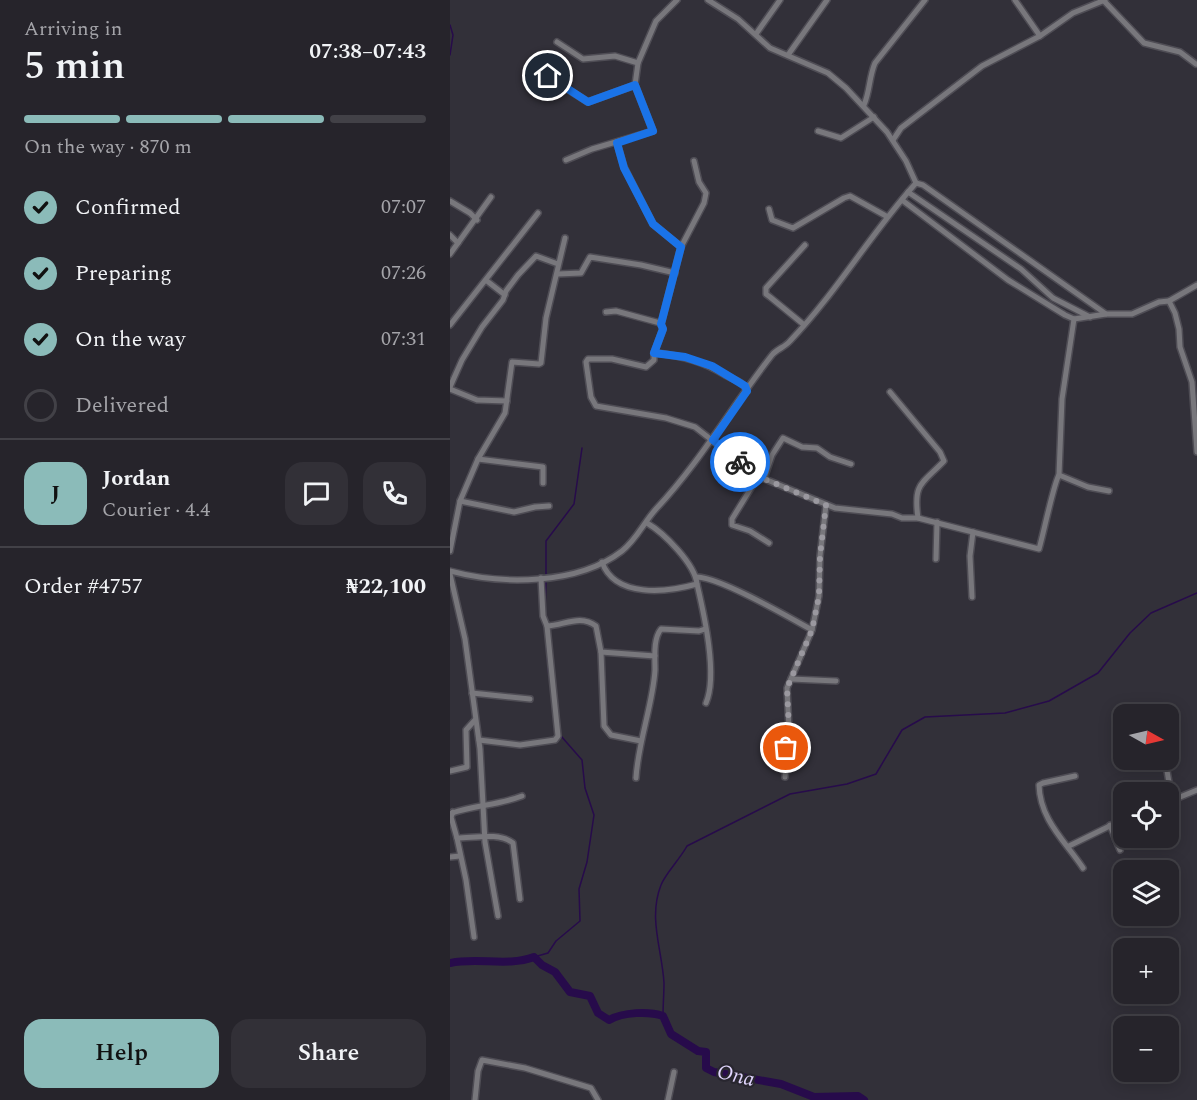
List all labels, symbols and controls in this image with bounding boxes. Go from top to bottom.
text: Arriving in [24,14,122,44]
text: 07:38–07:43 [309,35,426,68]
text: 5 min [24,37,125,96]
pin [522,50,573,101]
icon: home [531,59,564,92]
text: On the way · 870 m [24,132,192,162]
icon: check [24,191,57,224]
text: Confirmed [75,191,181,224]
text: 07:07 [381,192,426,222]
icon: check [24,257,57,290]
text: Preparing [75,257,172,290]
text: 07:26 [381,258,426,288]
icon: check [24,323,57,356]
text: On the way [75,323,186,356]
text: 07:31 [381,324,426,354]
text: Delivered [75,389,169,422]
courier [710,432,770,492]
icon: bike [724,446,757,479]
text: Jordan [102,462,170,495]
button: chat [285,462,348,525]
button: phone [363,462,426,525]
text: J [51,477,60,510]
text: Courier · 4.4 [102,495,210,525]
text: Order #4757 [24,570,143,603]
text: ₦22,100 [346,570,426,603]
north arrow [1113,704,1179,770]
map controls [1113,704,1179,1082]
pin [760,722,811,773]
icon: bag [769,731,802,764]
button: locate [1113,782,1179,848]
button: layers [1113,860,1179,926]
button: + [1113,938,1179,1004]
button: − [1113,1016,1179,1082]
button: Help [24,1019,219,1088]
button: Share [231,1019,426,1088]
water label: Ona [714,1056,758,1096]

